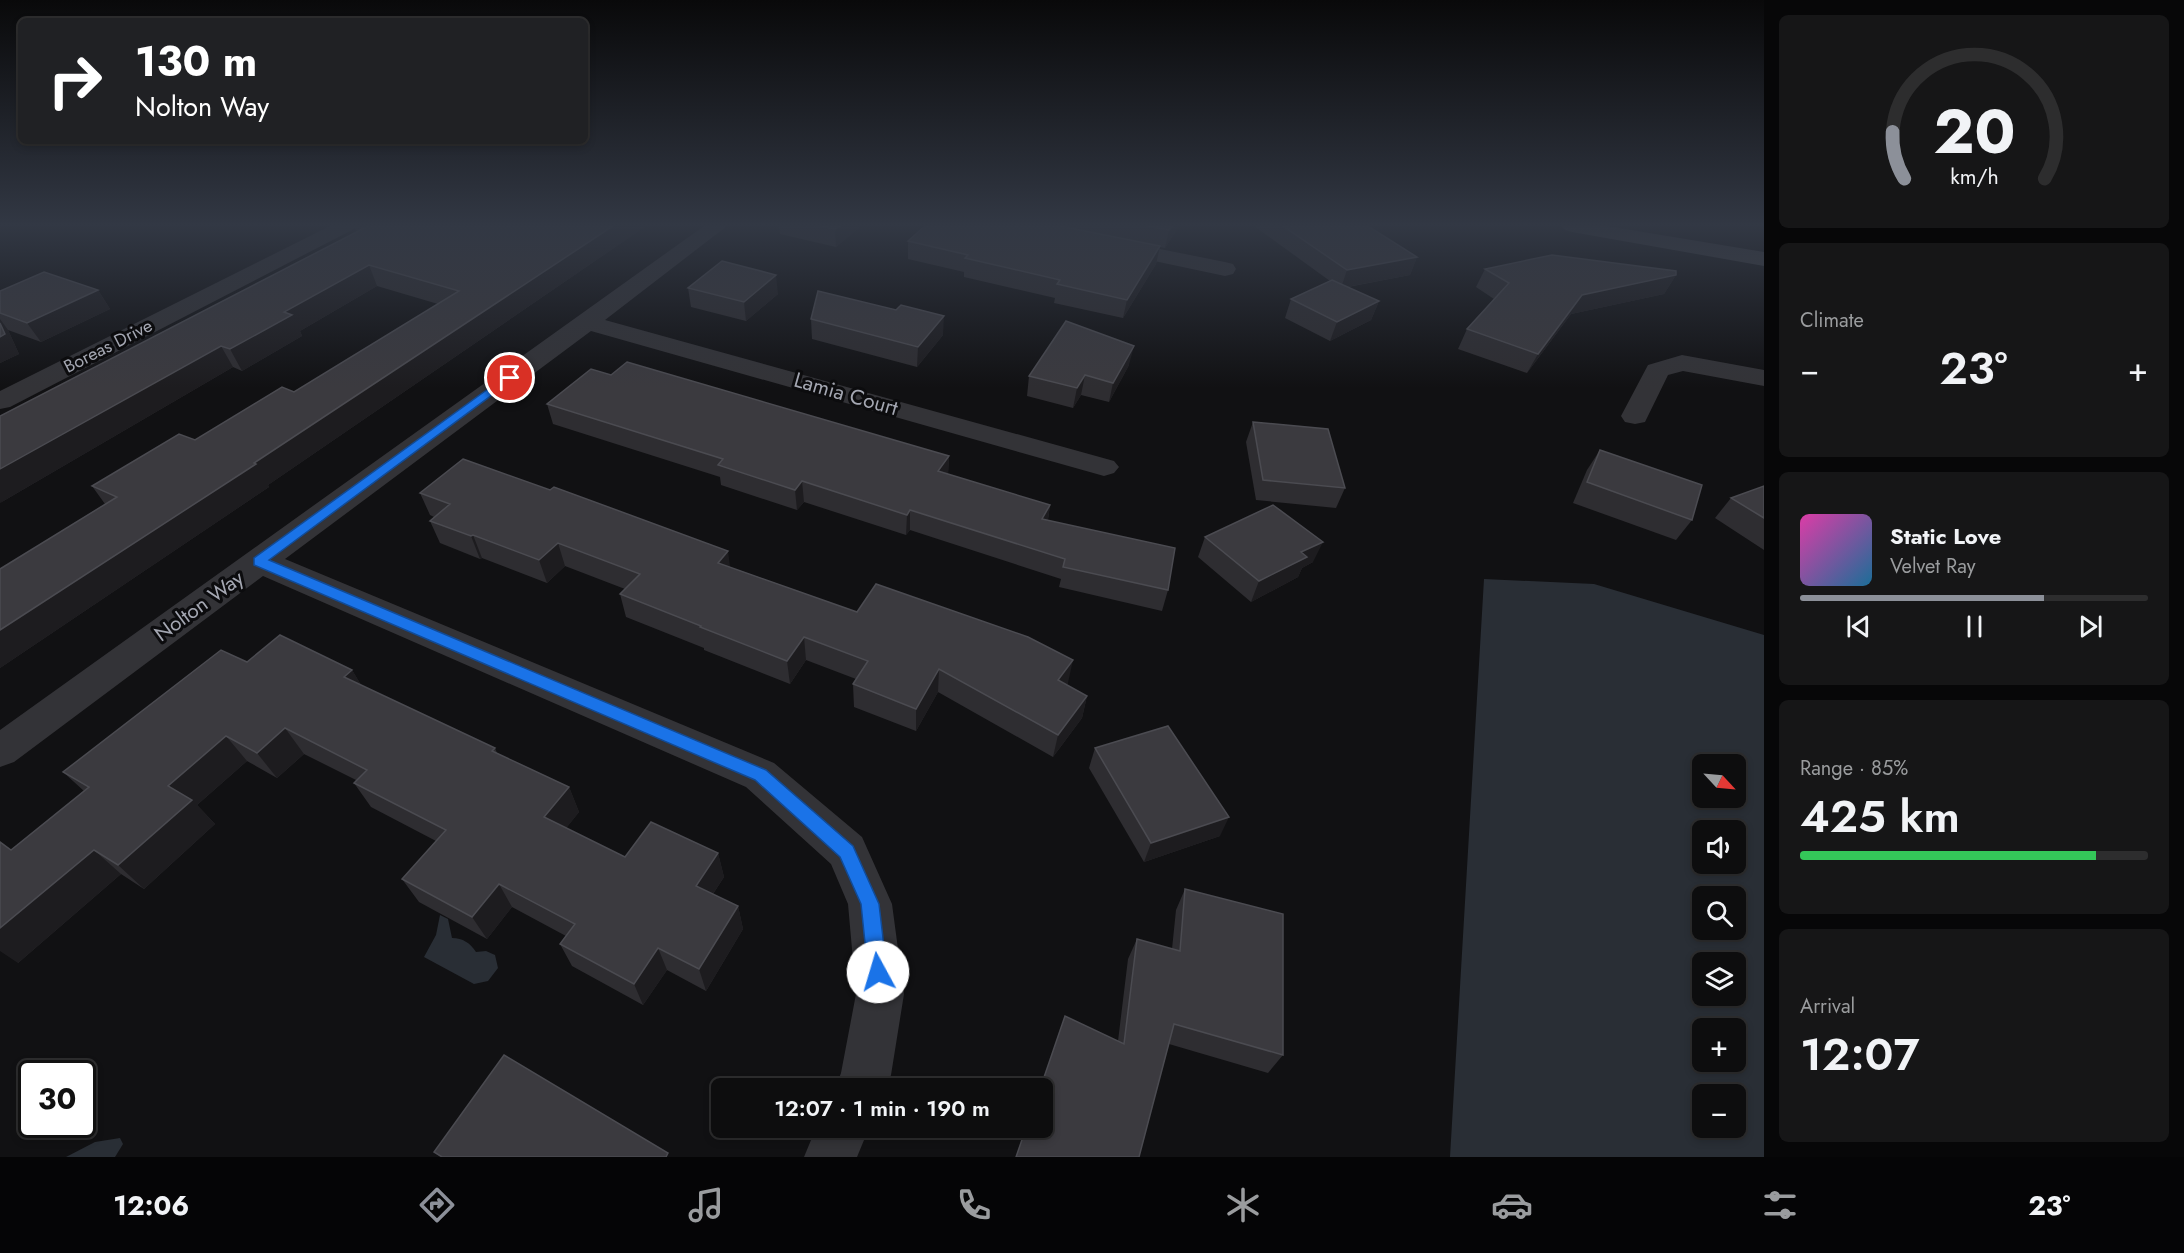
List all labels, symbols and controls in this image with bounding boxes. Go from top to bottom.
text: 130 m [135,31,257,92]
icon: right [36,42,114,120]
text: 20 [1933,86,2015,176]
text: Nolton Way [135,87,269,126]
text: km/h [1950,161,1998,192]
text: Climate [1800,306,1864,335]
street label: Boreas Drive [59,313,157,379]
text: 23° [1939,336,2008,401]
text: − [1800,346,1819,393]
text: + [2128,346,2148,393]
pin [484,352,535,403]
icon: arrive [493,361,526,394]
street label: Lamia Court [790,365,902,423]
text: Static Love [1890,520,2001,552]
text: Velvet Ray [1890,552,1976,581]
street label: Nolton Way [148,563,251,649]
icon: previous [1842,610,1875,643]
icon: pause [1958,610,1991,643]
icon: next [2074,610,2107,643]
north arrow [1692,754,1746,808]
map controls [1692,754,1746,1138]
text: Range · 85% [1800,754,1908,783]
text: 425 km [1800,784,1960,849]
button: sound [1692,820,1746,874]
button: search [1692,886,1746,940]
position arrow [846,940,910,1004]
button: layers [1692,952,1746,1006]
text: Arrival [1800,992,1855,1021]
button: + [1692,1018,1746,1072]
text: 12:07 [1800,1022,1920,1087]
speed limit sign: 30 [18,1060,96,1138]
button: − [1692,1084,1746,1138]
text: 12:07 · 1 min · 190 m [774,1092,990,1124]
icon: directions [416,1184,458,1226]
icon: music [685,1184,727,1226]
icon: phone [953,1184,995,1226]
icon: climate [1222,1184,1264,1226]
icon: car [1491,1184,1533,1226]
icon: filters [1759,1184,1801,1226]
text: 12:06 [113,1186,189,1225]
text: 23° [2028,1186,2071,1225]

